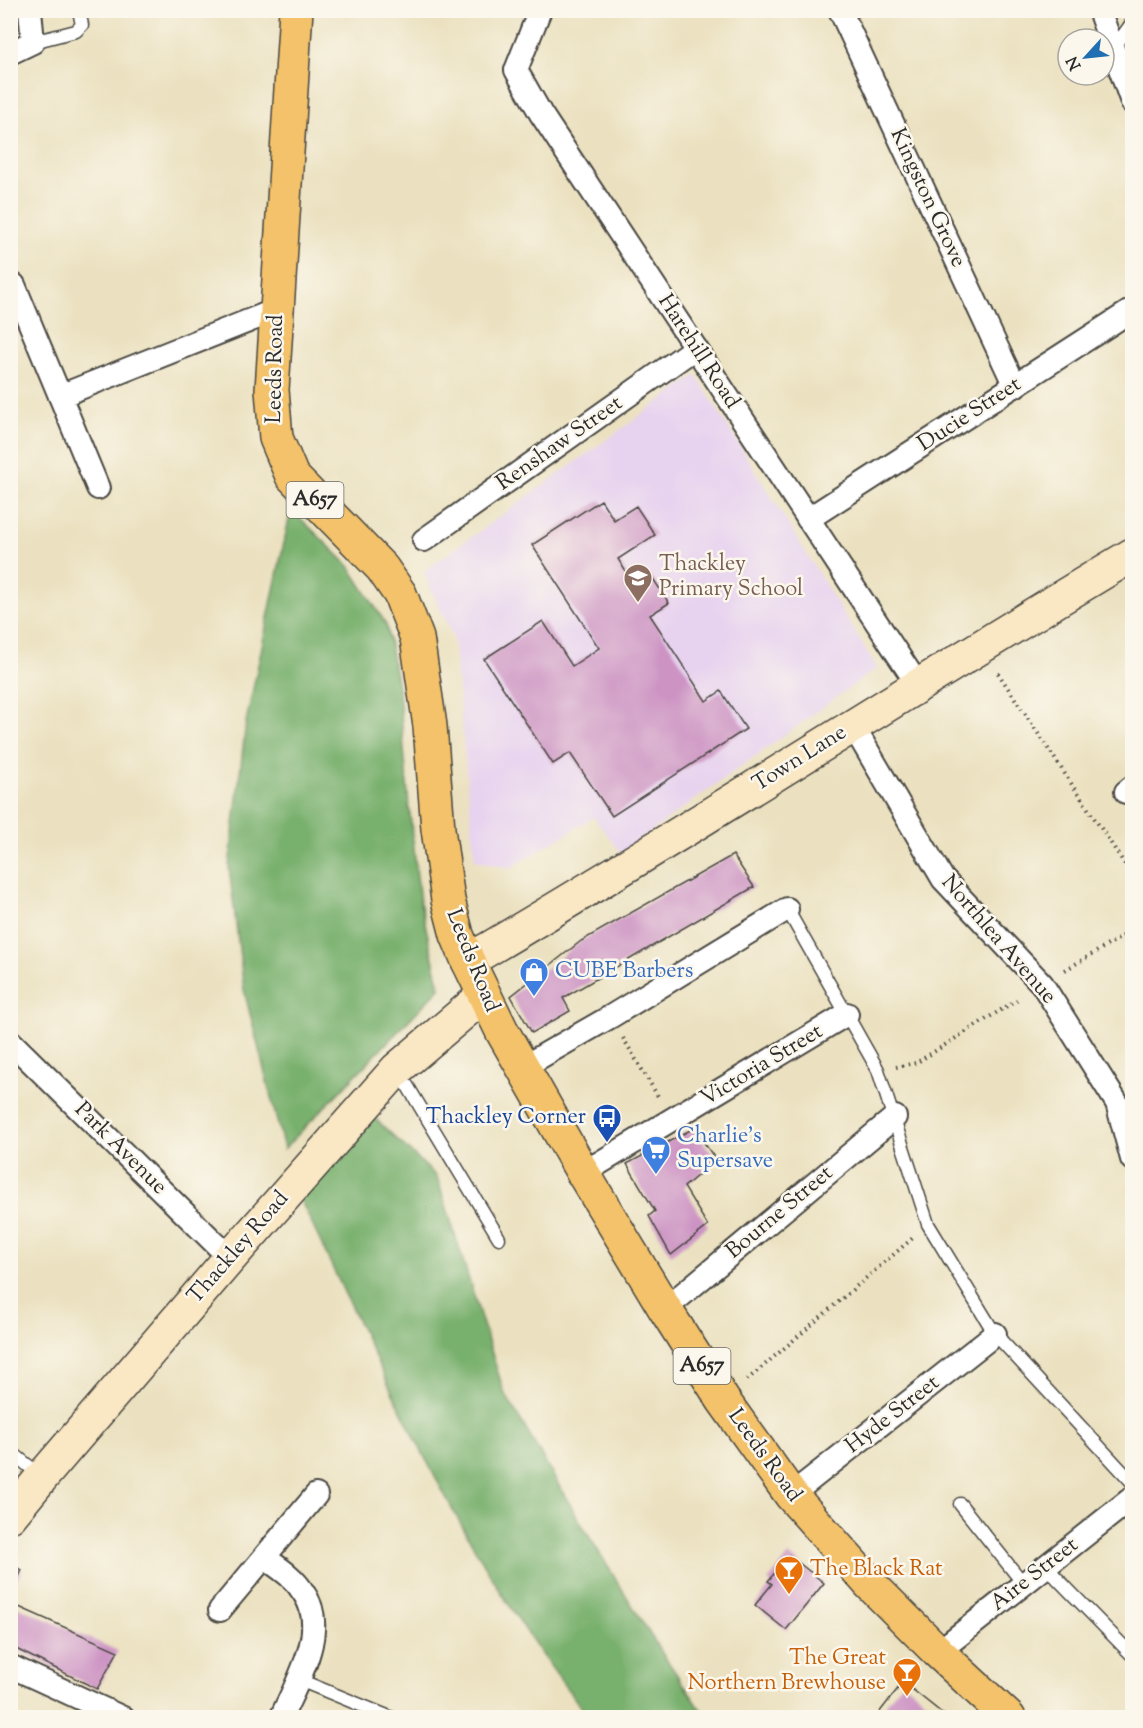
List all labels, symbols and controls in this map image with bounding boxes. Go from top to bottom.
north arrow [1056,27,1116,87]
text: N [1062,52,1088,74]
street label: Kingston Grove [881,123,973,273]
street label: Harehill Road [649,288,747,416]
street label: Leeds Road [259,314,293,424]
street label: Ducie Street [912,369,1029,461]
street label: Renshaw Street [490,388,630,499]
road number: A657 [286,482,344,518]
place label: Thackley Primary School [659,549,803,606]
school or university icon: Thackley Primary School [622,562,654,604]
street label: Town Lane [747,717,853,801]
street label: Northlea Avenue [933,868,1063,1012]
street label: Leeds Road [437,904,507,1018]
shop icon: CUBE Barbers [518,956,550,998]
place label: CUBE Barbers [555,956,693,988]
street label: Victoria Street [695,1016,830,1115]
street label: Park Avenue [66,1095,174,1203]
place label: Thackley Corner [426,1102,586,1134]
bus stop icon: Thackley Corner [591,1102,623,1144]
place label: Charlie's Supersave [677,1121,773,1178]
supermarket icon: Charlie's Supersave [640,1134,672,1176]
street label: Bourne Street [719,1158,841,1267]
street label: Thackley Road [181,1184,297,1312]
road number: A657 [674,1348,730,1384]
street label: Hyde Street [839,1368,947,1462]
street label: Leeds Road [719,1403,809,1509]
street label: Aire Street [984,1530,1086,1620]
bar icon: The Black Rat [773,1554,805,1596]
place label: The Black Rat [810,1554,943,1586]
place label: The Great Northern Brewhouse [687,1643,886,1700]
bar icon: The Great Northern Brewhouse [891,1656,923,1698]

